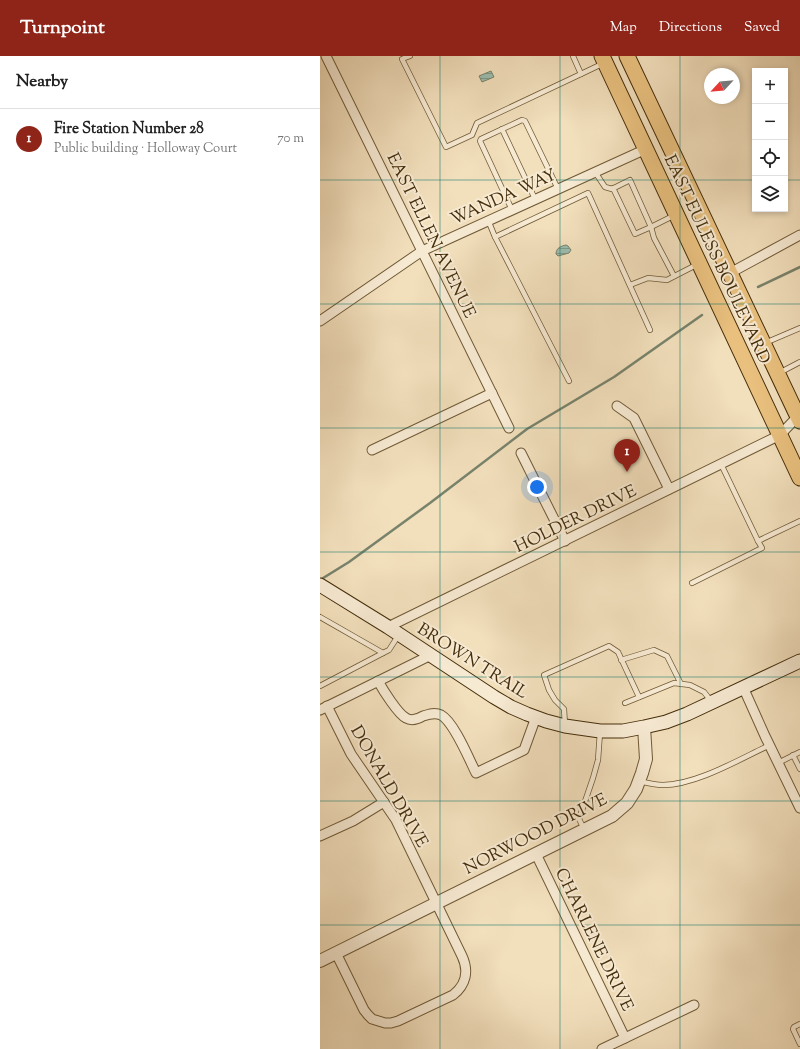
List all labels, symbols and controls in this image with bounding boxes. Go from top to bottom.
text: Turnpoint [20,15,105,42]
text: Map [610,18,637,38]
text: Directions [659,18,722,38]
text: Saved [744,18,780,38]
north arrow [704,68,740,104]
map controls [752,68,788,212]
button: + [752,68,788,104]
text: Nearby [16,70,68,94]
button: − [752,104,788,140]
text: Fire Station Number 28 [54,119,204,140]
text: 1 [27,130,31,148]
text: 70 m [277,130,304,148]
text: Public building · Holloway Court [54,140,237,158]
button: locate [752,140,788,176]
street label: EAST ELLEN AVENUE [380,149,481,322]
street label: EAST EULESS BOULEVARD [657,151,775,368]
street label: WANDA WAY [447,164,561,232]
button: layers [752,176,788,212]
pin: 1 [614,439,640,472]
your location [527,477,547,497]
street label: HOLDER DRIVE [511,480,641,560]
street label: BROWN TRAIL [412,618,532,705]
street label: DONALD DRIVE [344,721,433,853]
street label: NORWOOD DRIVE [460,788,612,881]
street label: CHARLENE DRIVE [548,864,638,1015]

